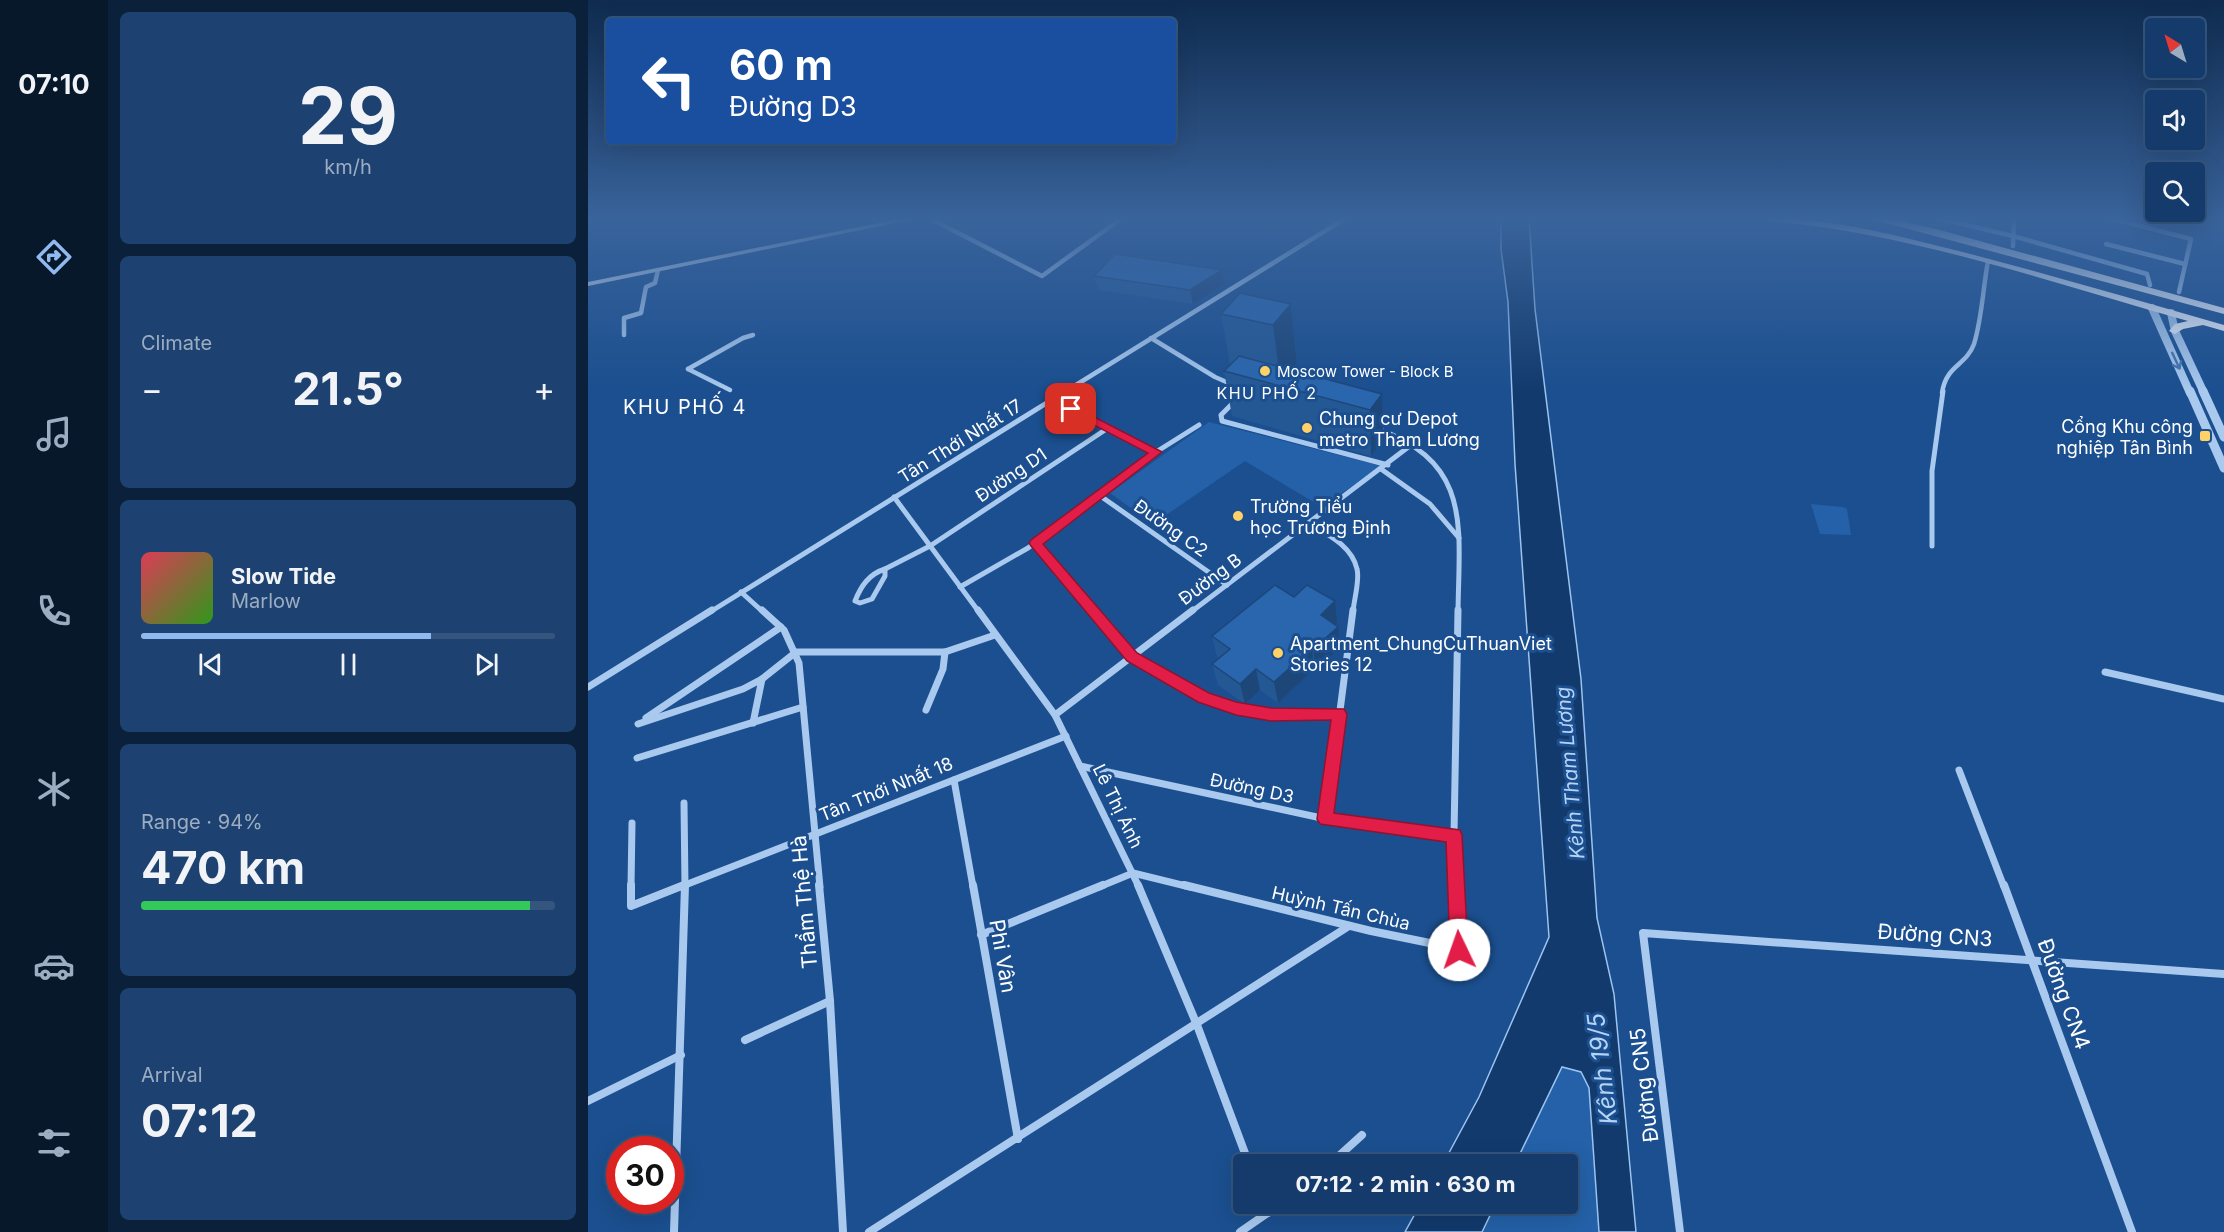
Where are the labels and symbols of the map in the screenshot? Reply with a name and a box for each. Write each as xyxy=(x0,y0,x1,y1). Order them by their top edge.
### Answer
north arrow xyxy=(2145,18,2205,78)
one-way arrow xyxy=(2170,352,2182,370)
place label: Moscow Tower - Block B xyxy=(1277,362,1454,381)
marker: Moscow Tower - Block B xyxy=(1258,364,1272,378)
district label: KHU PHỐ 2 xyxy=(1216,381,1318,403)
pin xyxy=(1045,383,1096,434)
district label: KHU PHỐ 4 xyxy=(623,391,747,419)
street label: Tân Thới Nhất 17 xyxy=(895,395,1025,487)
place label: Chung cư Depot metro Tham Lương xyxy=(1319,408,1480,450)
place label: Cổng Khu công nghiệp Tân Bình xyxy=(2056,416,2193,458)
marker: Chung cư Depot metro Tham Lương xyxy=(1300,421,1314,435)
marker: Cổng Khu công nghiệp Tân Bình xyxy=(2198,429,2212,443)
street label: Đường D1 xyxy=(971,444,1051,506)
street label: Đường C2 xyxy=(1130,495,1212,561)
place label: Trường Tiểu học Trương Định xyxy=(1250,496,1391,538)
marker: Trường Tiểu học Trương Định xyxy=(1231,509,1245,523)
street label: Đường B xyxy=(1175,549,1245,609)
place label: Apartment_ChungCuThuanViet Stories 12 xyxy=(1290,633,1552,675)
marker: Apartment_ChungCuThuanViet Stories 12 xyxy=(1271,646,1285,660)
water label: Kênh Tham Lương xyxy=(1551,686,1589,860)
street label: Tân Thới Nhất 18 xyxy=(816,753,956,825)
street label: Lê Thị Ánh xyxy=(1089,760,1148,852)
street label: Đường D3 xyxy=(1208,769,1296,807)
street label: Thẩm Thệ Hà xyxy=(786,834,822,970)
street label: Huỳnh Tấn Chùa xyxy=(1270,882,1412,934)
street label: Phi Vân xyxy=(984,917,1022,995)
position arrow xyxy=(1427,918,1491,982)
street label: Đường CN3 xyxy=(1877,919,1993,951)
street label: Đường CN4 xyxy=(2032,935,2096,1053)
water label: Kênh 19/5 xyxy=(1581,1011,1623,1126)
street label: Đường CN5 xyxy=(1625,1026,1663,1144)
speed limit sign: 30 xyxy=(606,1136,684,1214)

